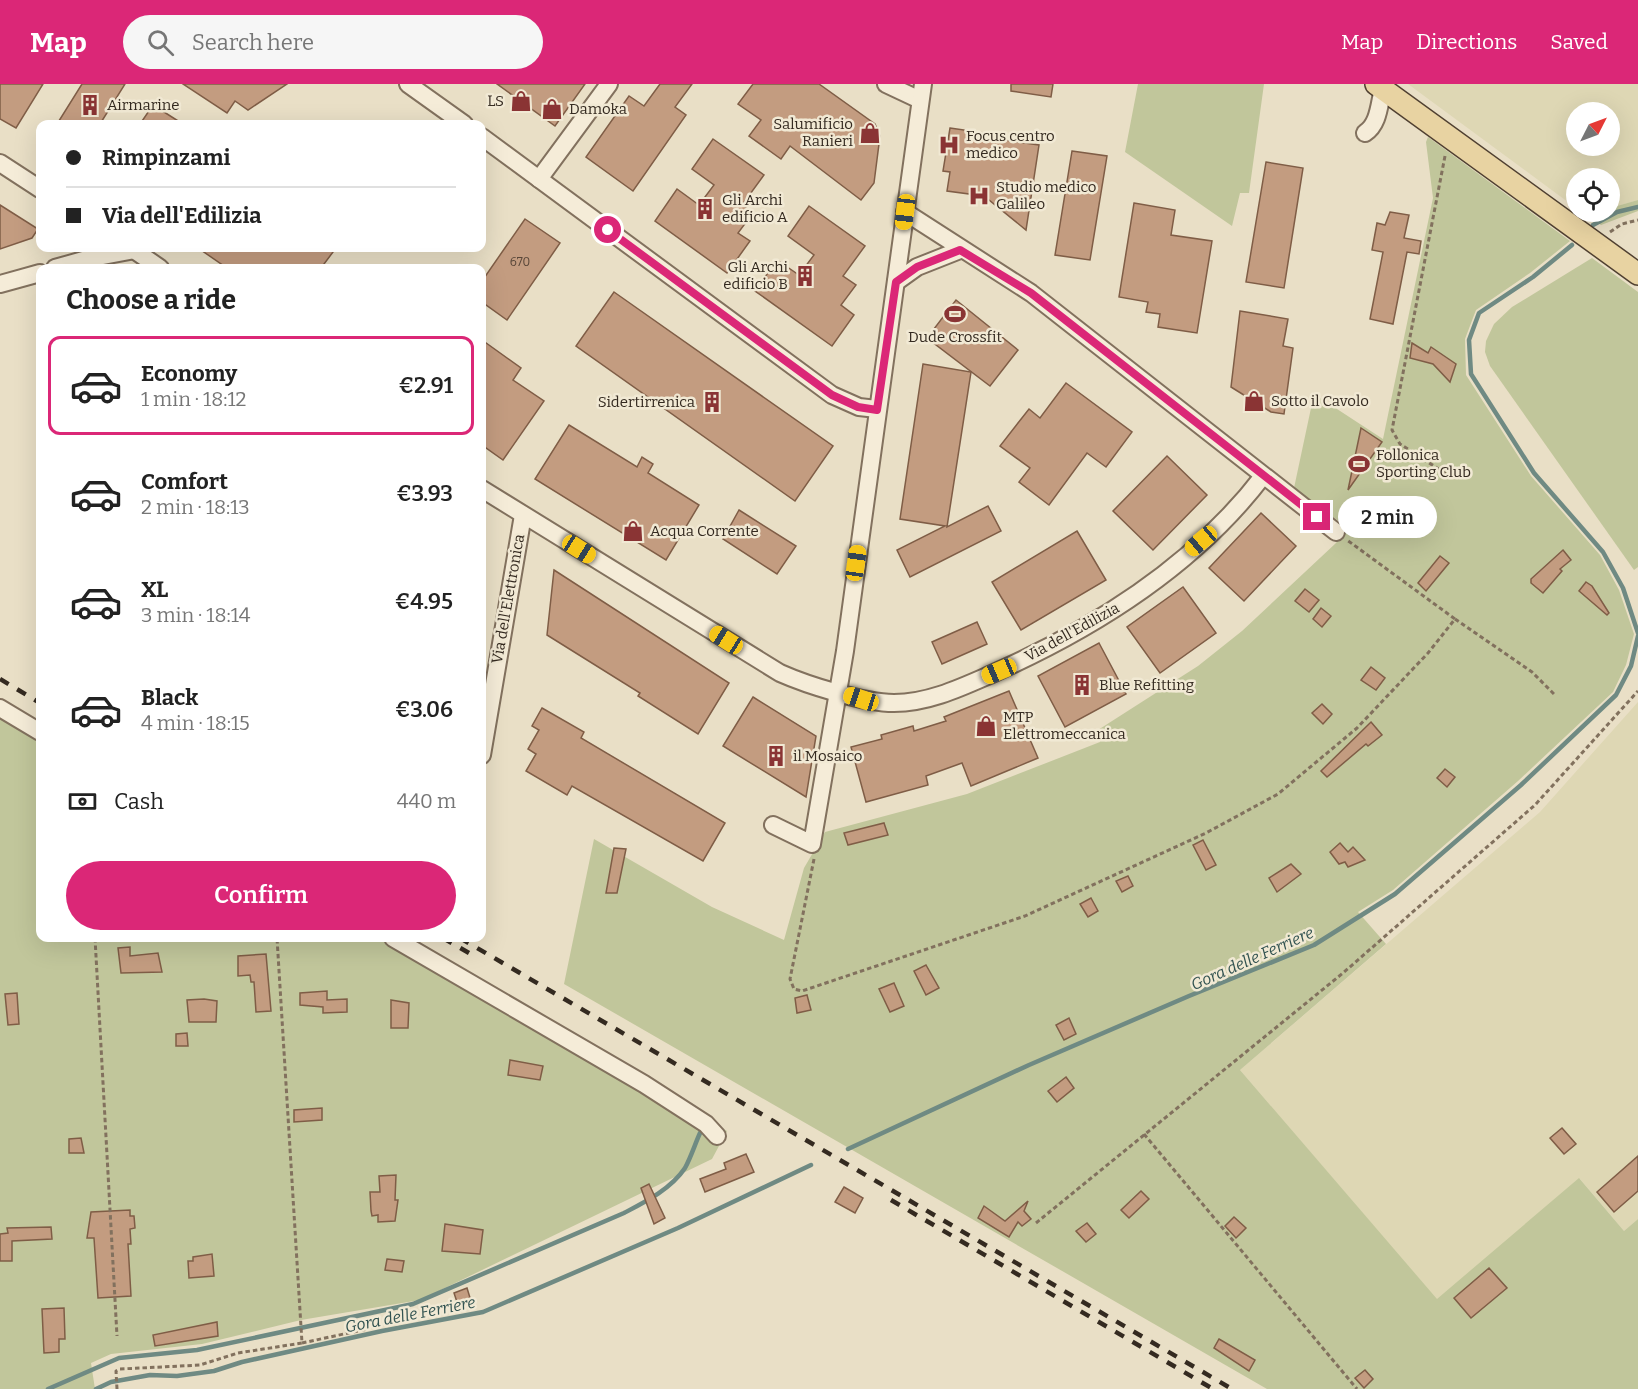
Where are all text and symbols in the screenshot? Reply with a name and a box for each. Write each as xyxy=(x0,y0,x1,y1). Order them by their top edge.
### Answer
search box xyxy=(123,15,543,69)
text: Map xyxy=(30,26,87,59)
icon: search xyxy=(144,26,177,59)
text: Search here xyxy=(192,29,314,56)
text: Map xyxy=(1341,29,1383,55)
text: Directions xyxy=(1416,29,1517,55)
text: Saved xyxy=(1550,29,1608,55)
shop icon: LS xyxy=(509,89,533,113)
place label: LS xyxy=(487,92,504,110)
building icon: Airmarine xyxy=(78,93,102,117)
place label: Airmarine xyxy=(107,96,179,114)
shop icon: Damoka xyxy=(540,97,564,121)
place label: Damoka xyxy=(569,100,627,118)
north arrow xyxy=(1566,102,1620,156)
map controls xyxy=(1566,102,1620,222)
place label: Salumificio Ranieri xyxy=(773,115,854,150)
shop icon: Salumificio Ranieri xyxy=(858,121,882,145)
place label: Focus centro medico xyxy=(966,127,1055,162)
hospital icon: Focus centro medico xyxy=(937,133,961,157)
text: Rimpinzami xyxy=(102,144,230,171)
button: locate xyxy=(1566,168,1620,222)
place label: Studio medico Galileo xyxy=(996,178,1096,213)
hospital icon: Studio medico Galileo xyxy=(967,184,991,208)
place label: Gli Archi edificio A xyxy=(722,191,788,226)
car xyxy=(894,193,916,231)
building icon: Gli Archi edificio A xyxy=(693,197,717,221)
text: Via dell'Edilizia xyxy=(102,202,262,229)
route start xyxy=(594,216,621,243)
house number: 670 xyxy=(510,255,530,269)
place label: Gli Archi edificio B xyxy=(723,258,789,293)
building icon: Gli Archi edificio B xyxy=(793,264,817,288)
text: Choose a ride xyxy=(66,284,236,316)
sports icon: Dude Crossfit xyxy=(943,302,967,326)
place label: Dude Crossfit xyxy=(908,328,1002,346)
icon: car xyxy=(69,359,123,413)
text: Economy xyxy=(141,360,237,387)
text: €2.91 xyxy=(399,372,453,399)
text: 1 min · 18:12 xyxy=(141,387,246,411)
shop icon: Sotto il Cavolo xyxy=(1242,389,1266,413)
building icon: Sidertirrenica xyxy=(700,390,724,414)
place label: Sotto il Cavolo xyxy=(1271,392,1369,410)
place label: Sidertirrenica xyxy=(598,393,695,411)
place label: Follonica Sporting Club xyxy=(1376,446,1471,481)
sports icon: Follonica Sporting Club xyxy=(1347,452,1371,476)
icon: car xyxy=(69,467,123,521)
text: Comfort xyxy=(141,468,228,495)
text: €3.93 xyxy=(396,480,453,507)
text: 2 min · 18:13 xyxy=(141,495,250,519)
callout: 2 min xyxy=(1338,496,1437,538)
route end xyxy=(1303,503,1330,530)
text: 2 min xyxy=(1361,505,1414,529)
shop icon: Acqua Corrente xyxy=(621,519,645,543)
place label: Acqua Corrente xyxy=(650,522,759,540)
car xyxy=(1181,523,1221,559)
car xyxy=(559,532,599,566)
street label: Via dell'Elettronica xyxy=(488,533,528,665)
car xyxy=(845,544,867,582)
icon: car xyxy=(69,575,123,629)
text: XL xyxy=(141,576,168,603)
text: €4.95 xyxy=(395,588,453,615)
street label: Via dell'Edilizia xyxy=(1022,599,1122,665)
text: 3 min · 18:14 xyxy=(141,603,250,627)
car xyxy=(706,623,746,657)
car xyxy=(979,656,1019,686)
building icon: Blue Refitting xyxy=(1070,673,1094,697)
place label: Blue Refitting xyxy=(1099,676,1194,694)
icon: car xyxy=(69,683,123,737)
text: Black xyxy=(141,684,198,711)
car xyxy=(841,685,881,713)
text: €3.06 xyxy=(395,696,453,723)
place label: MTP Elettromeccanica xyxy=(1003,708,1126,743)
text: 4 min · 18:15 xyxy=(141,711,250,735)
shop icon: MTP Elettromeccanica xyxy=(974,714,998,738)
building icon: il Mosaico xyxy=(764,744,788,768)
place label: il Mosaico xyxy=(793,747,862,765)
icon: cash xyxy=(66,785,99,818)
text: Cash xyxy=(114,788,164,815)
text: 440 m xyxy=(397,789,456,813)
button: Confirm xyxy=(66,861,456,930)
water label: Gora delle Ferriere xyxy=(1188,923,1317,994)
water label: Gora delle Ferriere xyxy=(343,1293,477,1336)

